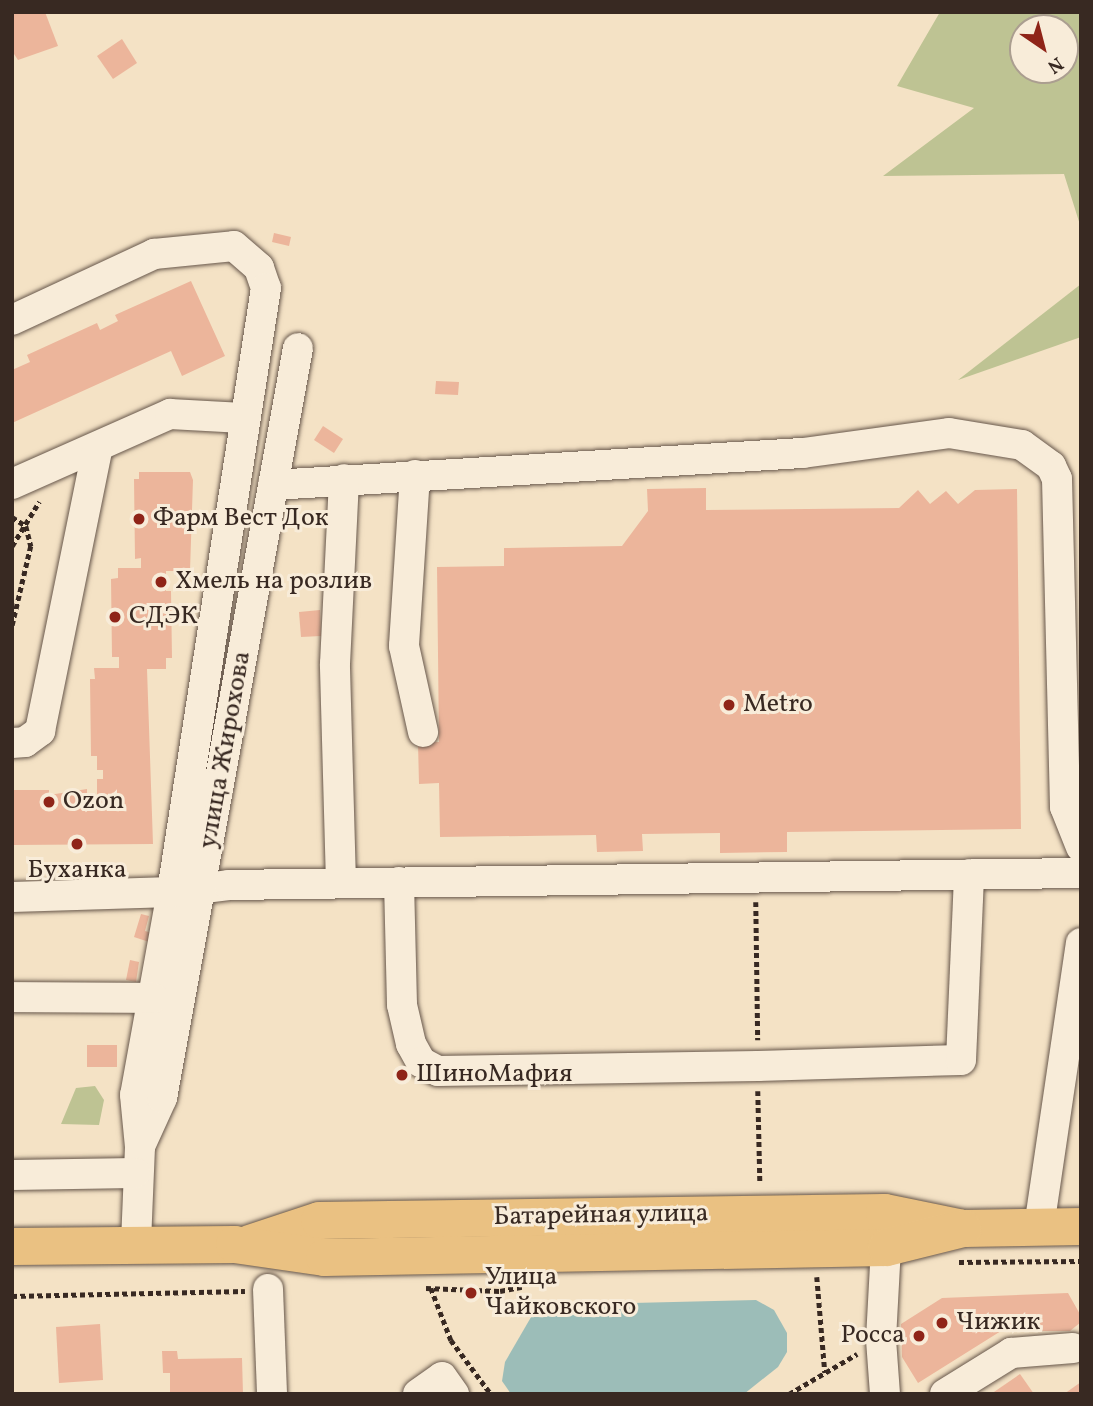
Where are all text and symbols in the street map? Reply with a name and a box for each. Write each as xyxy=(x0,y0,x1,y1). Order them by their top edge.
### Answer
north arrow xyxy=(1009,14,1079,84)
text: N xyxy=(1042,50,1068,79)
place label: Фарм Вест Док xyxy=(153,503,329,535)
marker: Фарм Вест Док xyxy=(131,511,147,527)
place label: Хмель на розлив xyxy=(175,566,372,598)
marker: Хмель на розлив xyxy=(153,574,169,590)
place label: СДЭК xyxy=(129,601,198,633)
marker: СДЭК xyxy=(107,609,123,625)
street label: улица Жирохова xyxy=(193,649,259,851)
place label: Metro xyxy=(743,689,813,721)
marker: Metro xyxy=(721,697,737,713)
place label: Ozon xyxy=(63,786,124,818)
marker: Ozon xyxy=(41,794,57,810)
marker: Буханка xyxy=(69,836,85,852)
place label: Буханка xyxy=(27,855,127,887)
place label: ШиноМафия xyxy=(416,1059,572,1091)
marker: ШиноМафия xyxy=(394,1067,410,1083)
street label: Батарейная улица xyxy=(493,1199,709,1233)
place label: Улица Чайковского xyxy=(485,1262,636,1324)
marker: Улица Чайковского xyxy=(463,1285,479,1301)
place label: Чижик xyxy=(956,1307,1040,1339)
marker: Чижик xyxy=(934,1315,950,1331)
place label: Росса xyxy=(840,1320,905,1352)
marker: Росса xyxy=(911,1328,927,1344)

